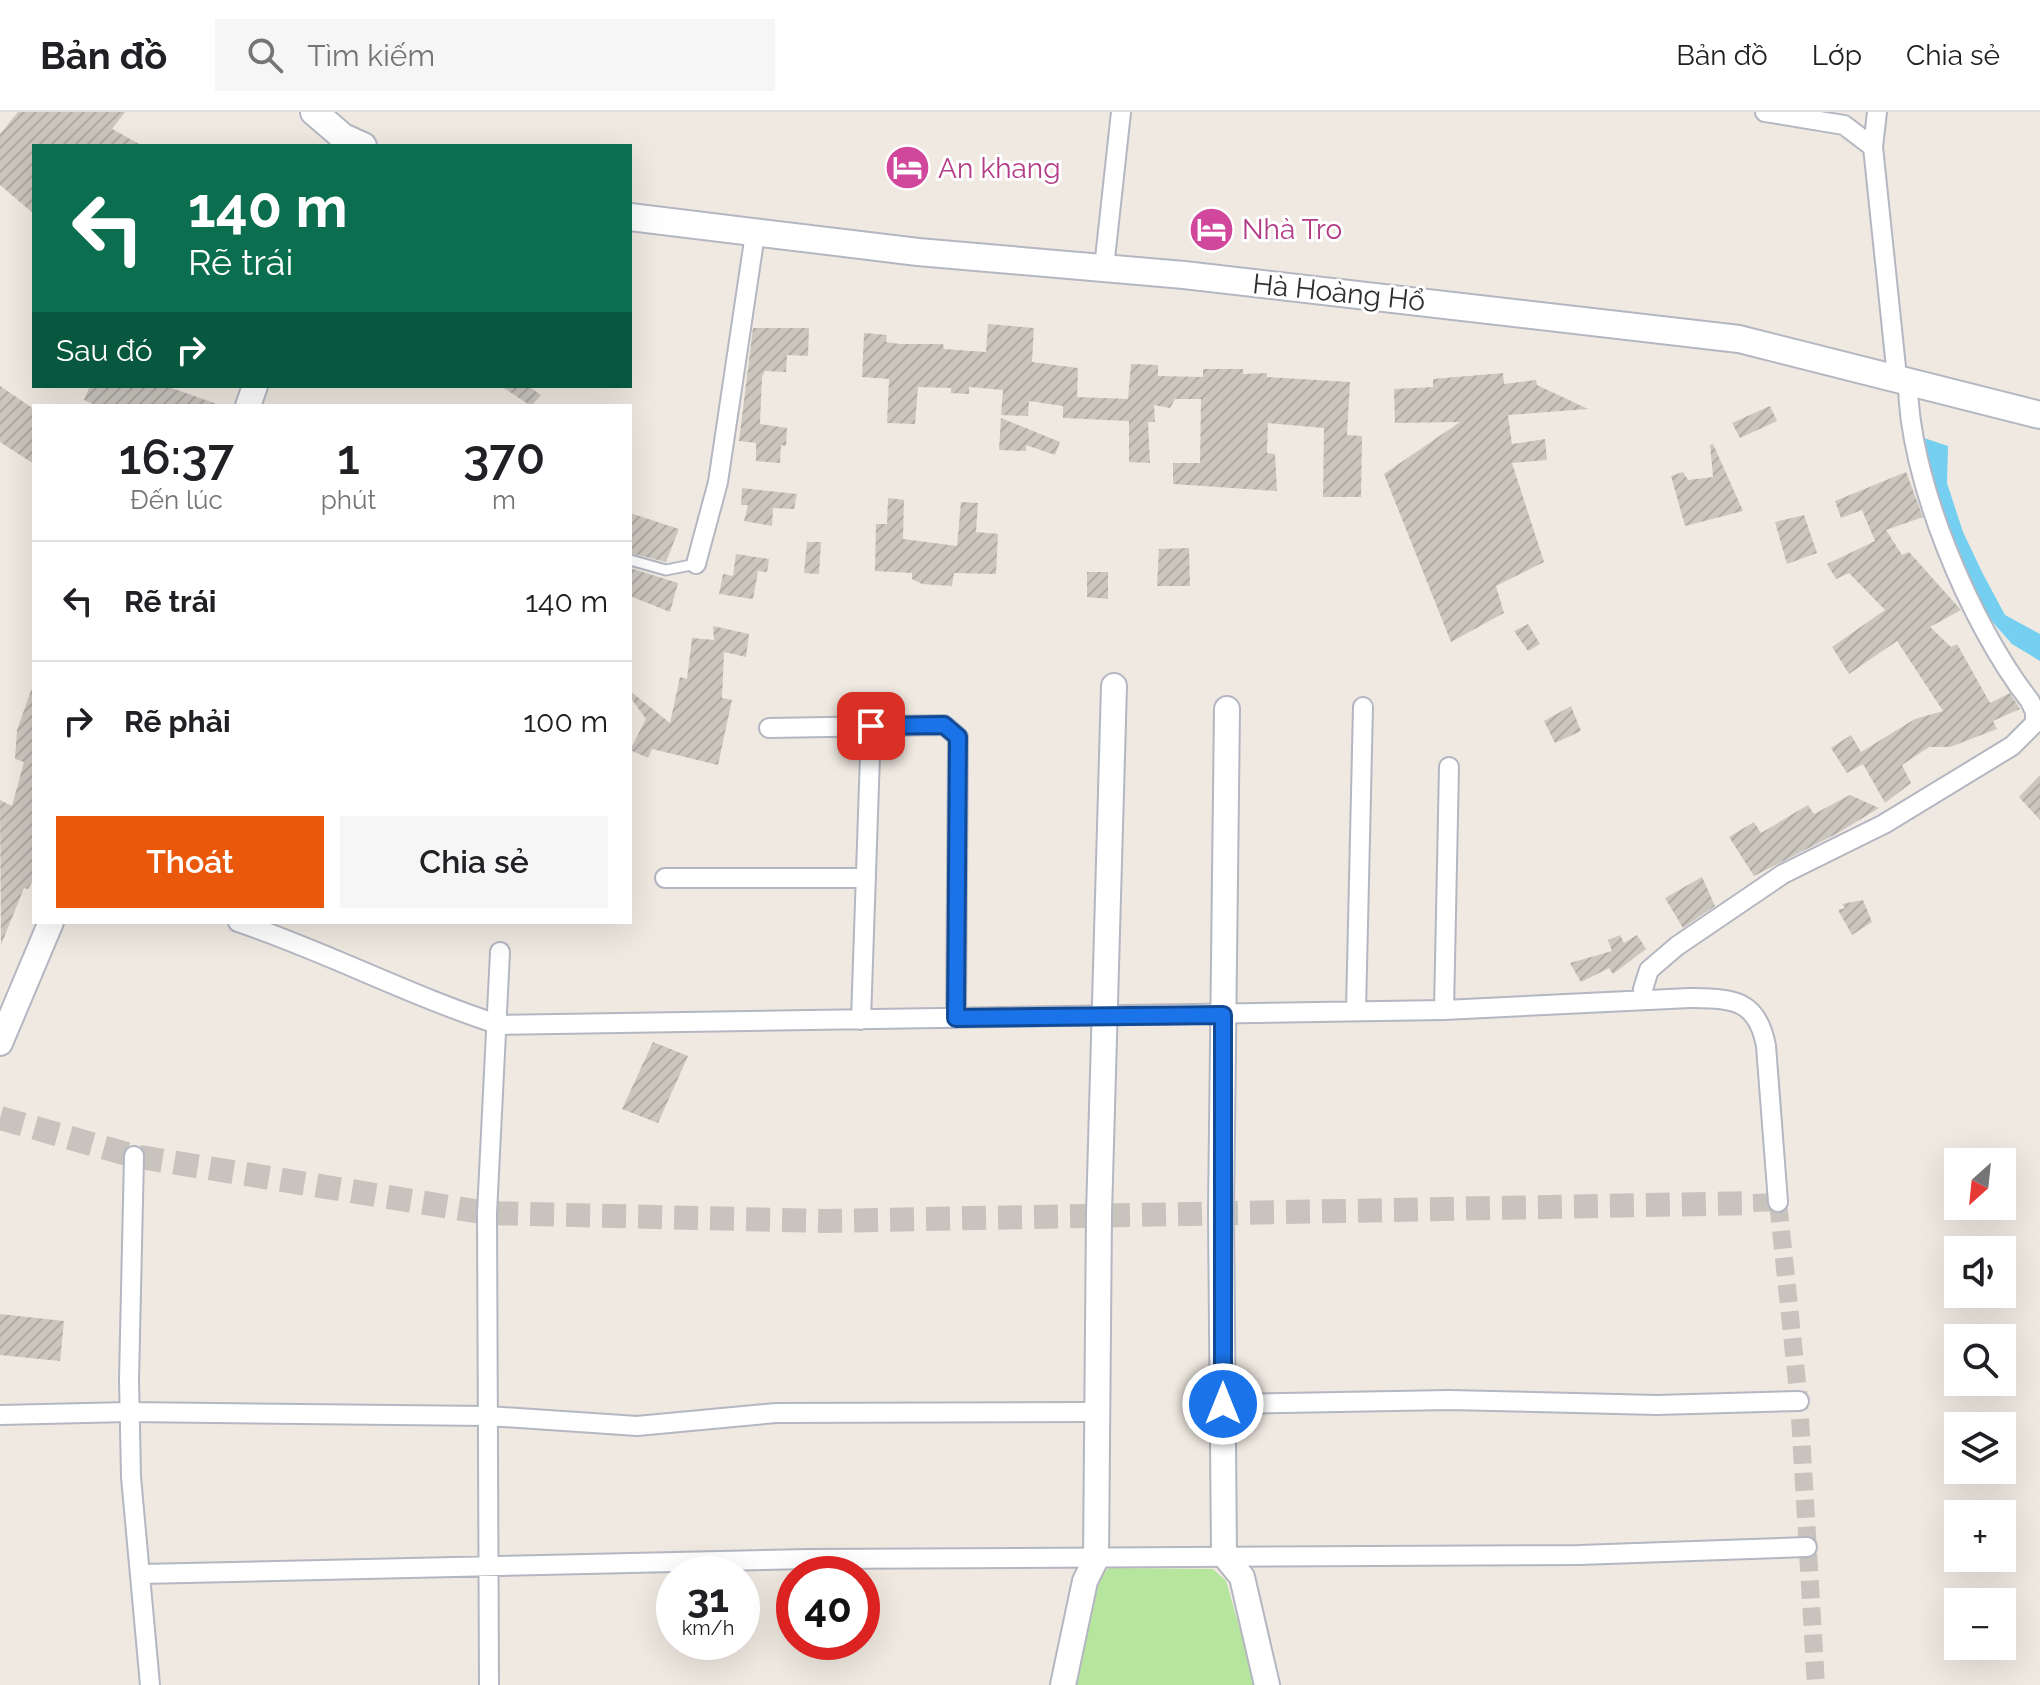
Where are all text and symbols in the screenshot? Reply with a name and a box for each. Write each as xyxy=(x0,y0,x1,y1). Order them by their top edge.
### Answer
search box xyxy=(215,19,775,91)
text: Bản đồ xyxy=(40,33,167,78)
icon: search xyxy=(243,33,287,77)
text: Tìm kiếm xyxy=(307,38,435,73)
text: Bản đồ xyxy=(1676,39,1768,72)
text: Lớp xyxy=(1812,39,1862,72)
text: Chia sẻ xyxy=(1906,39,2000,72)
hotel icon: An khang xyxy=(883,144,931,192)
place label: An khang xyxy=(938,152,1060,185)
text: 140 m xyxy=(188,174,348,240)
icon: left xyxy=(56,176,160,280)
hotel icon: Nhà Tro xyxy=(1187,205,1235,253)
place label: Nhà Tro xyxy=(1242,213,1342,246)
text: Rẽ trái xyxy=(188,241,293,283)
street label: Hà Hoàng Hổ xyxy=(1251,267,1427,318)
icon: right xyxy=(169,328,213,372)
text: Sau đó xyxy=(56,333,153,368)
text: 16:37 xyxy=(119,429,234,485)
text: 1 xyxy=(337,429,360,485)
text: 370 xyxy=(463,429,545,485)
text: Đến lúc xyxy=(130,485,223,515)
text: phút xyxy=(321,485,376,515)
text: m xyxy=(492,485,516,515)
icon: left xyxy=(56,579,100,623)
text: Rẽ trái xyxy=(124,584,217,619)
text: 140 m xyxy=(525,584,608,619)
pin xyxy=(837,692,905,760)
icon: right xyxy=(56,699,100,743)
text: Rẽ phải xyxy=(124,704,231,739)
text: 100 m xyxy=(523,704,608,739)
icon: arrive xyxy=(849,704,893,748)
button: Thoát xyxy=(56,816,324,908)
button: Chia sẻ xyxy=(340,816,608,908)
north arrow xyxy=(1944,1148,2016,1220)
map controls xyxy=(1944,1148,2016,1660)
button: sound xyxy=(1944,1236,2016,1308)
button: search xyxy=(1944,1324,2016,1396)
position arrow xyxy=(1181,1362,1265,1446)
button: layers xyxy=(1944,1412,2016,1484)
button: + xyxy=(1944,1500,2016,1572)
speed limit sign: 40 xyxy=(776,1556,880,1660)
text: 31 xyxy=(687,1574,729,1621)
button: − xyxy=(1944,1588,2016,1660)
text: km/h xyxy=(682,1616,734,1640)

